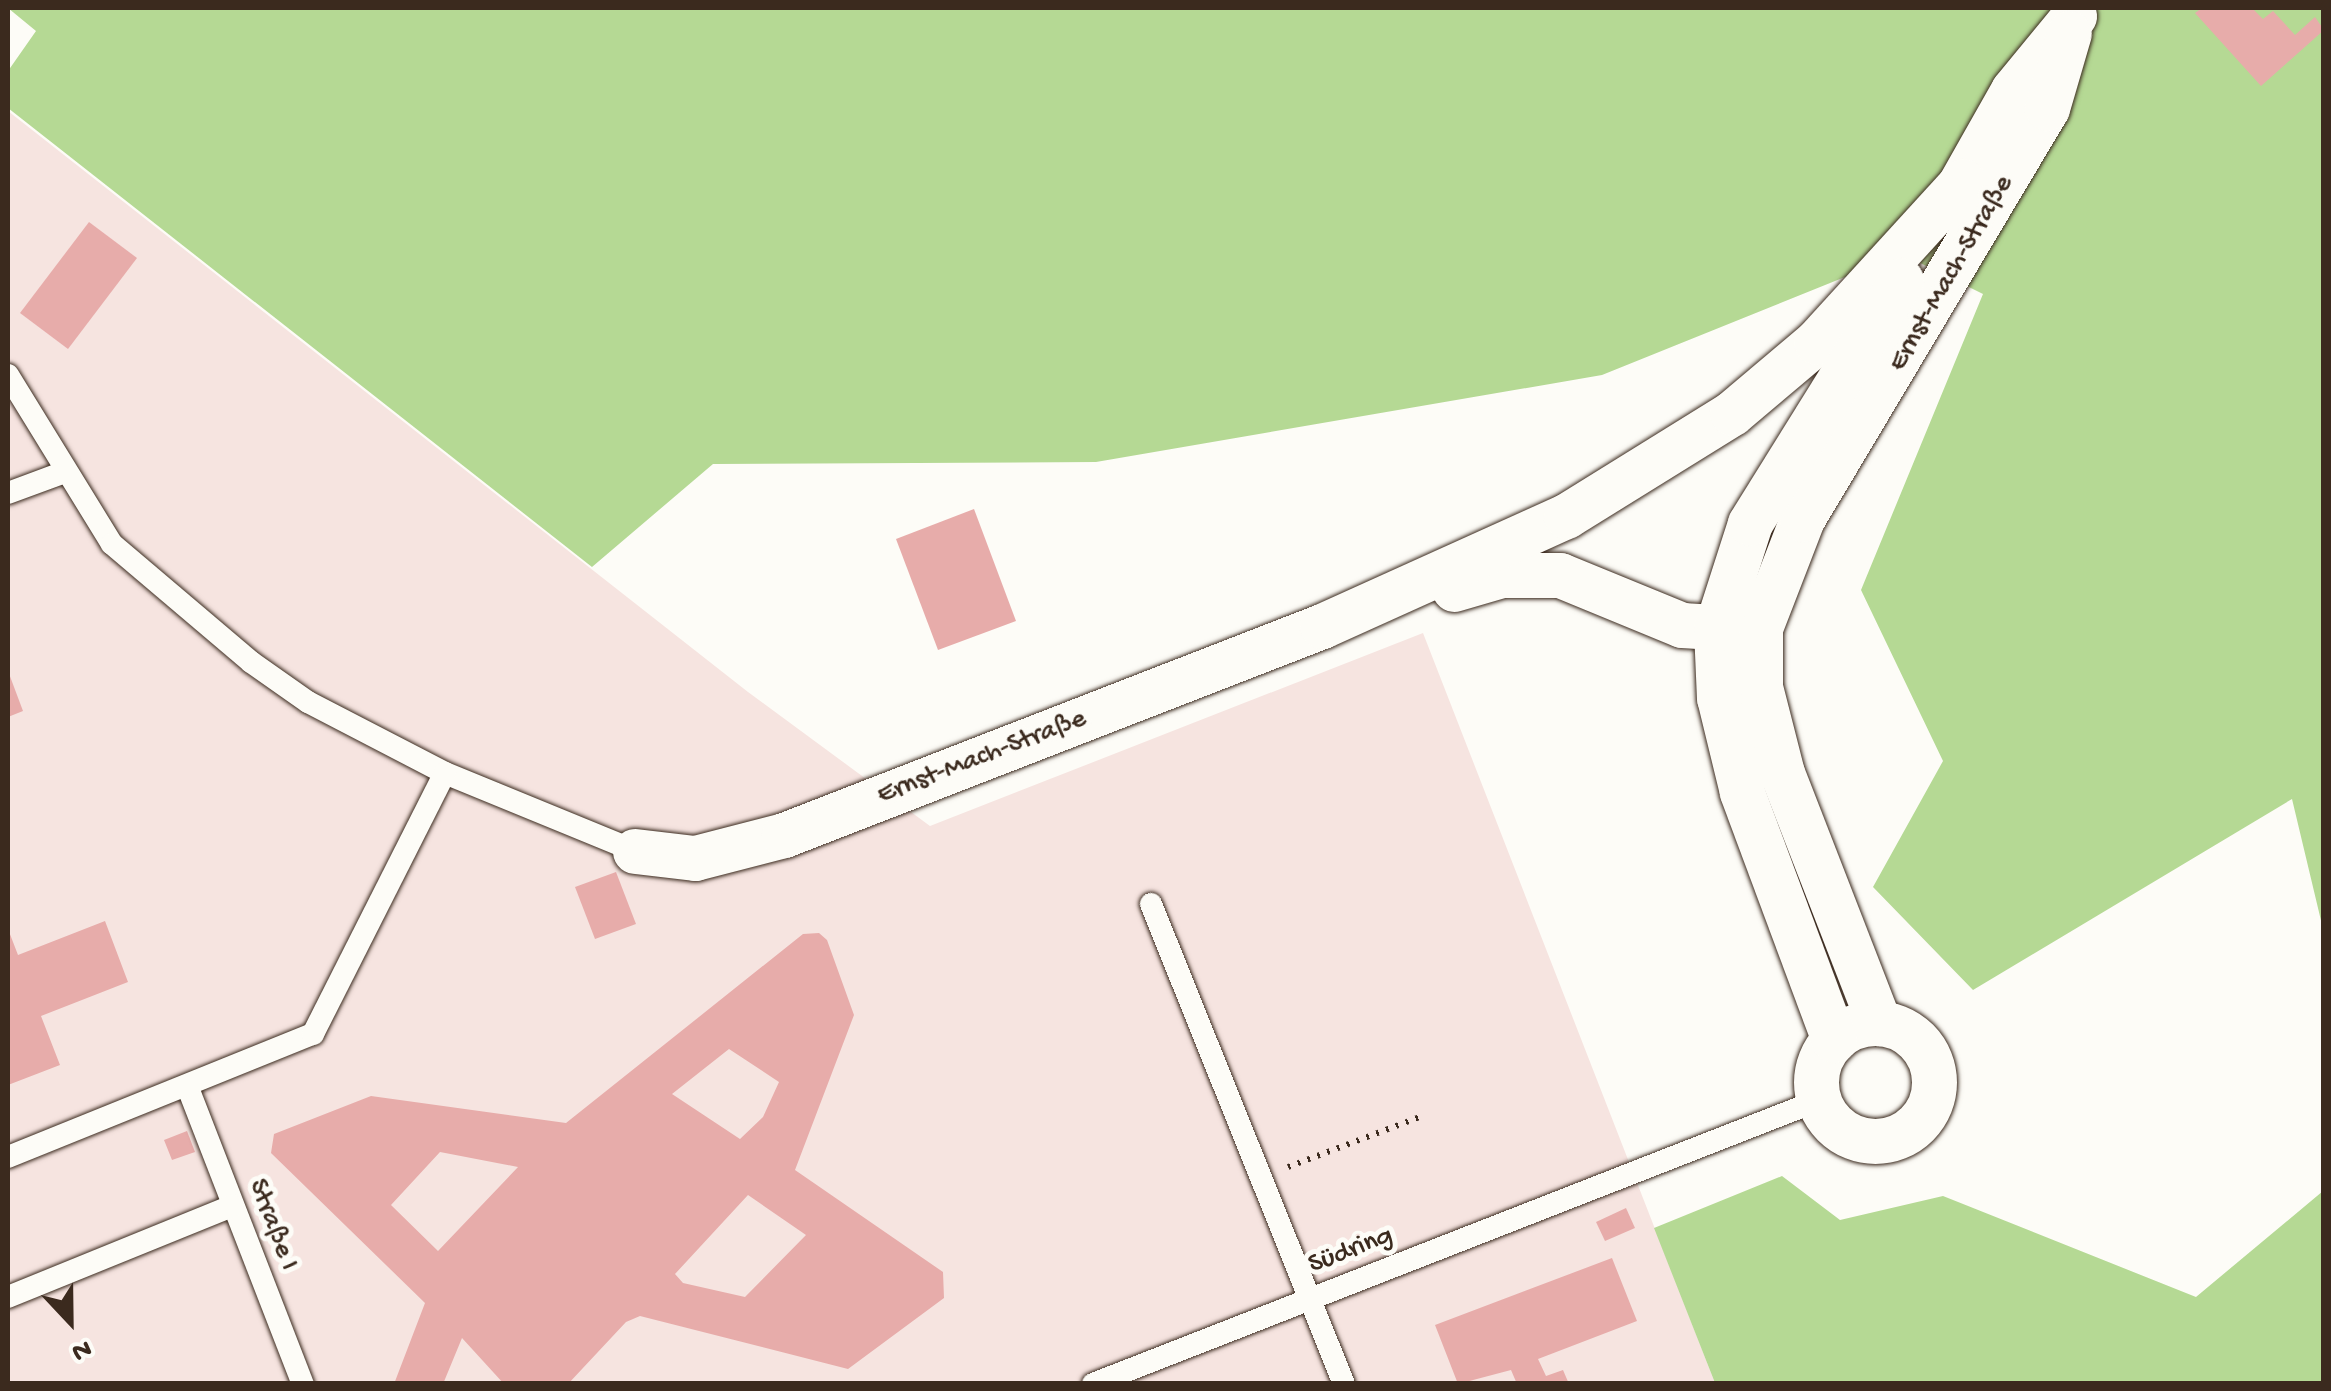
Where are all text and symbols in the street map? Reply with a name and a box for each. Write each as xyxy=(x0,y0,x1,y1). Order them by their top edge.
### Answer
street label: Ernst-Mach-Straße xyxy=(1882,170,2022,378)
street label: Ernst-Mach-Straße xyxy=(873,703,1091,813)
street label: Straße I xyxy=(239,1175,305,1275)
street label: Südring xyxy=(1304,1220,1398,1282)
north arrow xyxy=(20,1271,120,1371)
text: N xyxy=(67,1331,96,1368)

